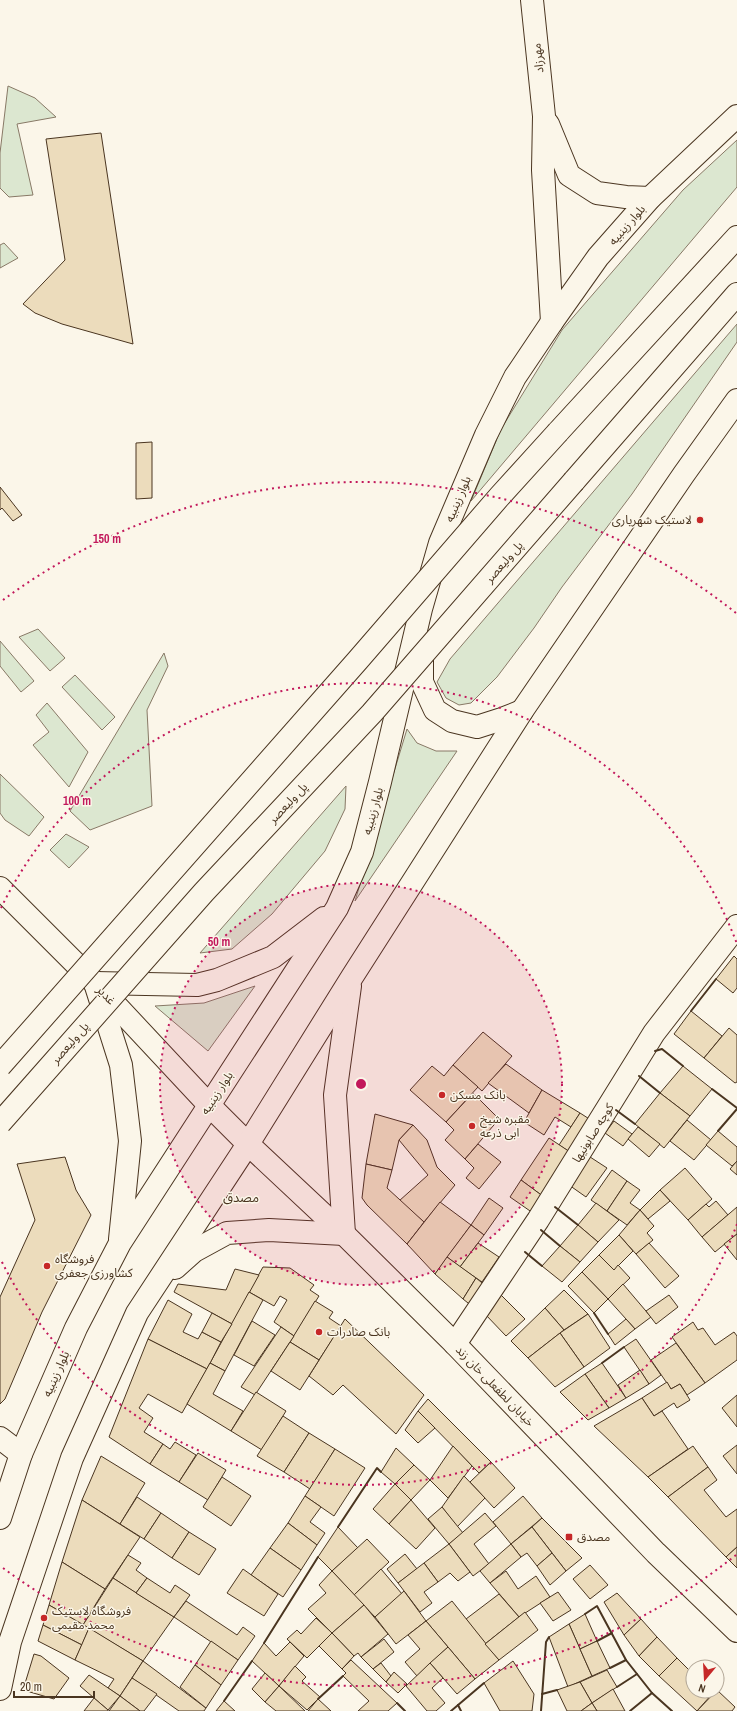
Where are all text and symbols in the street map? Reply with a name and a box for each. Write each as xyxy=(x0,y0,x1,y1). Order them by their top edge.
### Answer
street label: مهرزاد xyxy=(528,42,548,74)
street label: بلوار زینبیه xyxy=(605,201,649,249)
street label: بلوار زینبیه xyxy=(441,473,475,525)
place label: لاستیک شهریاری xyxy=(612,512,692,528)
marker: لاستیک شهریاری xyxy=(695,515,705,525)
text: 150 m xyxy=(93,531,121,547)
street label: پل ولیعصر xyxy=(481,538,527,587)
street label: پل ولیعصر xyxy=(264,779,311,828)
street label: بلوار زینبیه xyxy=(359,785,387,837)
text: 100 m xyxy=(63,793,91,809)
text: 50 m xyxy=(208,934,230,950)
street label: غدیر xyxy=(92,981,119,1008)
street label: پل ولیعصر xyxy=(47,1019,93,1068)
street label: بلوار زینبیه xyxy=(197,1068,237,1118)
centre of rings xyxy=(354,1077,368,1091)
place label: بانک مسکن xyxy=(450,1087,506,1103)
marker: بانک مسکن xyxy=(437,1090,447,1100)
street label: کوچه صابونیها xyxy=(569,1100,618,1166)
place label: مقبره شیخ ابی ذرعه xyxy=(480,1111,530,1141)
marker: مقبره شیخ ابی ذرعه xyxy=(467,1121,477,1131)
district label: مصدق xyxy=(223,1189,259,1206)
place label: فروشگاه کشاورزی جعفری xyxy=(55,1251,134,1281)
marker: فروشگاه کشاورزی جعفری xyxy=(42,1261,52,1271)
place label: بانک صادرات xyxy=(327,1324,390,1340)
marker: بانک صادرات xyxy=(314,1327,324,1337)
street label: خیابان لطفعلی خان زند xyxy=(452,1342,538,1430)
street label: بلوار زینبیه xyxy=(39,1349,73,1399)
place label: مصدق xyxy=(577,1529,610,1545)
marker: مصدق xyxy=(564,1532,574,1542)
place label: فروشگاه لاستیک محمد مقیمی xyxy=(52,1603,131,1633)
marker: فروشگاه لاستیک محمد مقیمی xyxy=(39,1613,49,1623)
north arrow xyxy=(685,1659,725,1699)
scale bar xyxy=(14,1673,94,1699)
text: 20 m xyxy=(20,1679,42,1695)
text: N xyxy=(697,1681,707,1696)

